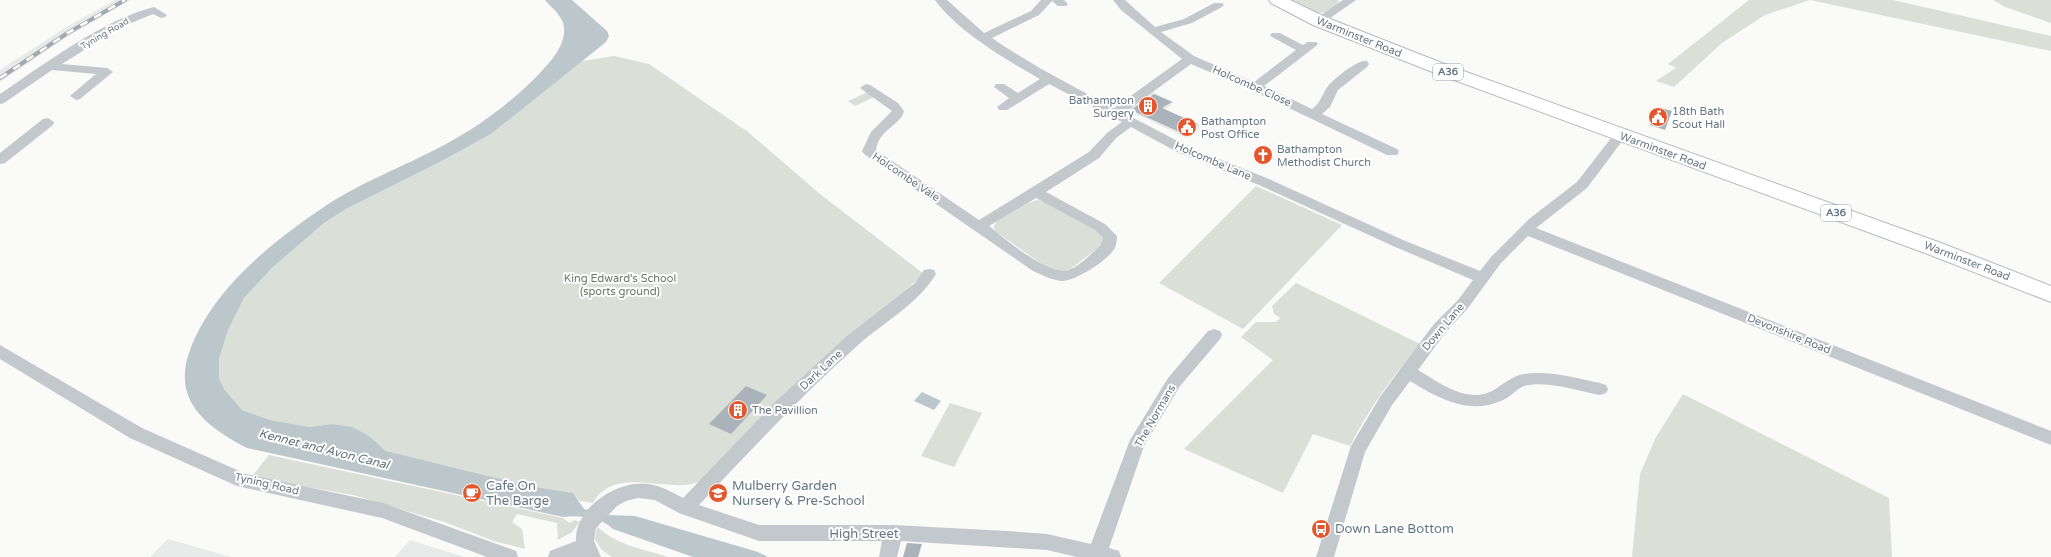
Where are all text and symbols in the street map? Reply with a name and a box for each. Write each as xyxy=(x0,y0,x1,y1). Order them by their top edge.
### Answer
street label: Warminster Road xyxy=(1314,14,1404,60)
street label: Tyning Road xyxy=(79,16,131,52)
street label: Holcombe Close xyxy=(1211,63,1293,109)
road number: A36 xyxy=(1433,64,1463,80)
place label: Bathampton Surgery xyxy=(1069,94,1134,120)
building icon: Bathampton Surgery xyxy=(1137,95,1159,117)
place label: 18th Bath Scout Hall xyxy=(1672,105,1725,131)
public building icon: 18th Bath Scout Hall xyxy=(1647,106,1669,128)
place label: Bathampton Post Office xyxy=(1201,115,1266,141)
public building icon: Bathampton Post Office xyxy=(1176,116,1198,138)
street label: Warminster Road xyxy=(1618,129,1708,173)
street label: Holcombe Lane xyxy=(1173,139,1253,183)
place label: Bathampton Methodist Church xyxy=(1277,143,1371,169)
church icon: Bathampton Methodist Church xyxy=(1252,144,1274,166)
street label: Holcombe Vale xyxy=(870,150,942,204)
road number: A36 xyxy=(1821,205,1851,221)
street label: Warminster Road xyxy=(1922,239,2012,283)
park label: King Edward's School (sports ground) xyxy=(564,272,676,298)
street label: Down Lane xyxy=(1419,300,1467,354)
street label: Devonshire Road xyxy=(1745,311,1833,357)
street label: Dark Lane xyxy=(797,347,845,393)
street label: The Normans xyxy=(1132,382,1178,450)
building icon: The Pavillion xyxy=(727,399,749,421)
place label: The Pavillion xyxy=(752,404,818,417)
water label: Kennet and Avon Canal xyxy=(258,426,392,472)
street label: Tyning Road xyxy=(234,470,300,498)
place label: Cafe On The Barge xyxy=(486,478,549,509)
place label: Mulberry Garden Nursery & Pre-School xyxy=(732,478,865,509)
cafe icon: Cafe On The Barge xyxy=(461,482,483,504)
school or university icon: Mulberry Garden Nursery & Pre-School xyxy=(707,482,729,504)
bus stop icon: Down Lane Bottom xyxy=(1310,518,1332,540)
place label: Down Lane Bottom xyxy=(1335,521,1454,537)
street label: High Street xyxy=(829,526,899,542)

